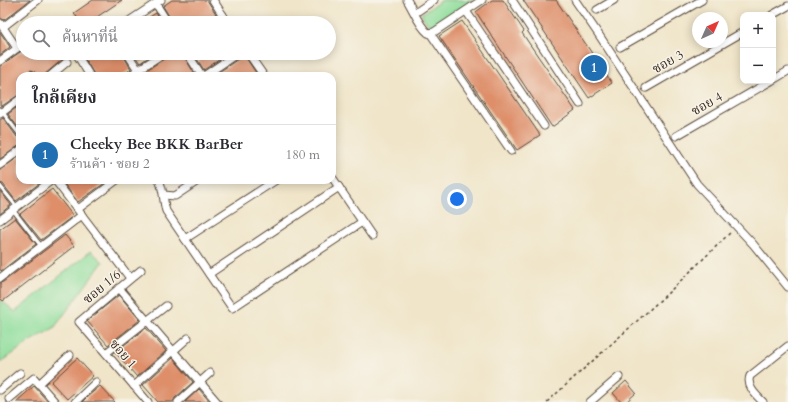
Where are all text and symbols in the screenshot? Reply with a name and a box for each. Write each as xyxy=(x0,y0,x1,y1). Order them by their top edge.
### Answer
north arrow xyxy=(692,12,728,48)
map controls xyxy=(740,12,776,84)
button: + xyxy=(740,12,776,48)
search box xyxy=(16,16,336,60)
icon: search xyxy=(30,27,52,49)
text: ค้นหาที่นี่ xyxy=(62,27,118,47)
street label: ซอย 3 xyxy=(649,46,687,78)
button: − xyxy=(740,48,776,84)
pin: 1 xyxy=(581,53,607,83)
text: ใกล้เคียง xyxy=(32,86,97,109)
street label: ซอย 4 xyxy=(688,88,726,120)
text: Cheeky Bee BKK BarBer xyxy=(70,134,243,154)
text: 1 xyxy=(42,146,48,164)
text: 180 m xyxy=(286,146,320,164)
text: ร้านค้า · ซอย 2 xyxy=(70,155,150,173)
your location xyxy=(447,189,467,209)
street label: ซอย 1/6 xyxy=(79,266,125,308)
street label: ซอย 1 xyxy=(105,336,141,372)

